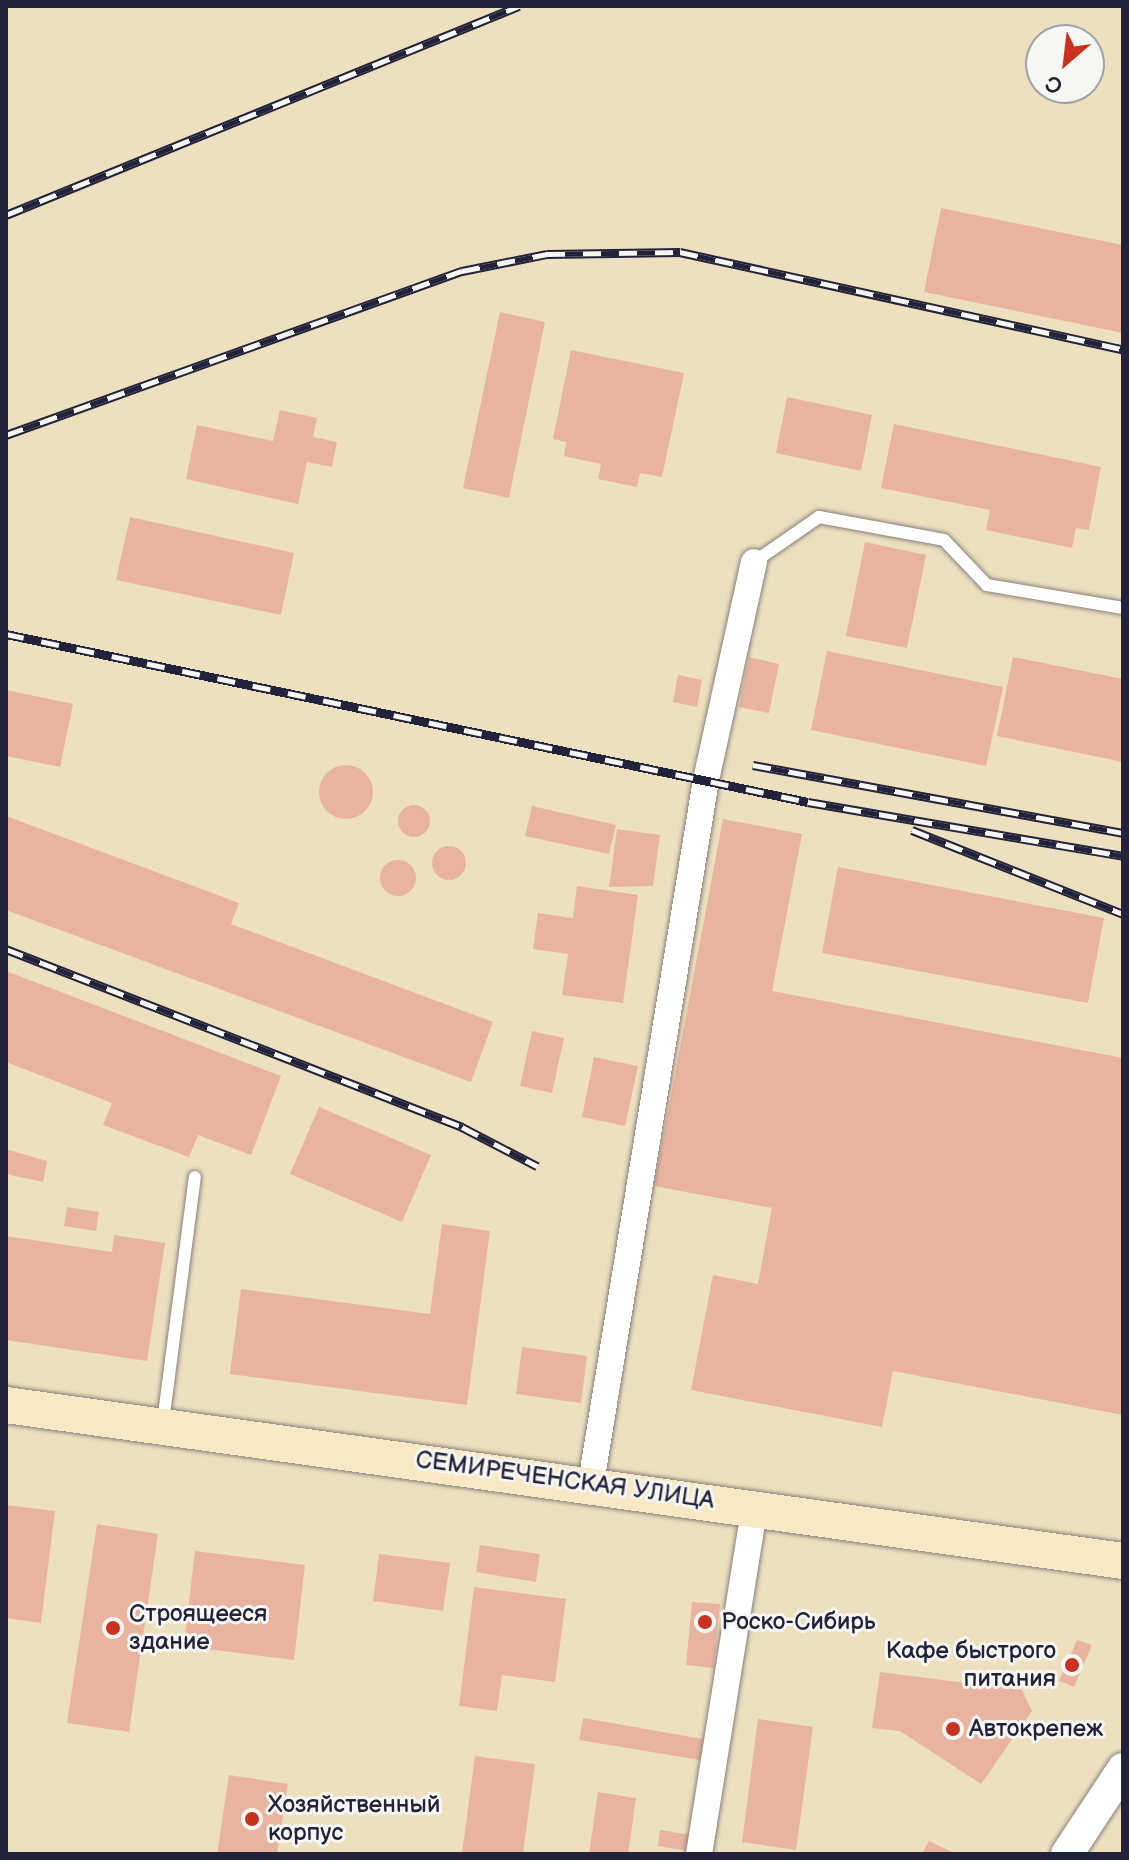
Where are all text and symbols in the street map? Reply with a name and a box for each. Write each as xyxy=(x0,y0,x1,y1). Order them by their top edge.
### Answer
north arrow xyxy=(1025,24,1105,104)
text: С xyxy=(1041,68,1068,99)
street label: СЕМИРЕЧЕНСКАЯ УЛИЦА xyxy=(414,1445,716,1515)
place label: Строящееся здание xyxy=(129,1600,267,1656)
place label: Роско-Сибирь xyxy=(721,1608,876,1636)
marker: Роско-Сибирь xyxy=(696,1613,714,1631)
marker: Строящееся здание xyxy=(104,1619,122,1637)
place label: Кафе быстрого питания xyxy=(886,1637,1056,1693)
marker: Кафе быстрого питания xyxy=(1063,1656,1081,1674)
place label: Автокрепеж xyxy=(969,1715,1103,1743)
marker: Автокрепеж xyxy=(944,1720,962,1738)
place label: Хозяйственный корпус xyxy=(268,1791,440,1847)
marker: Хозяйственный корпус xyxy=(243,1810,261,1828)

